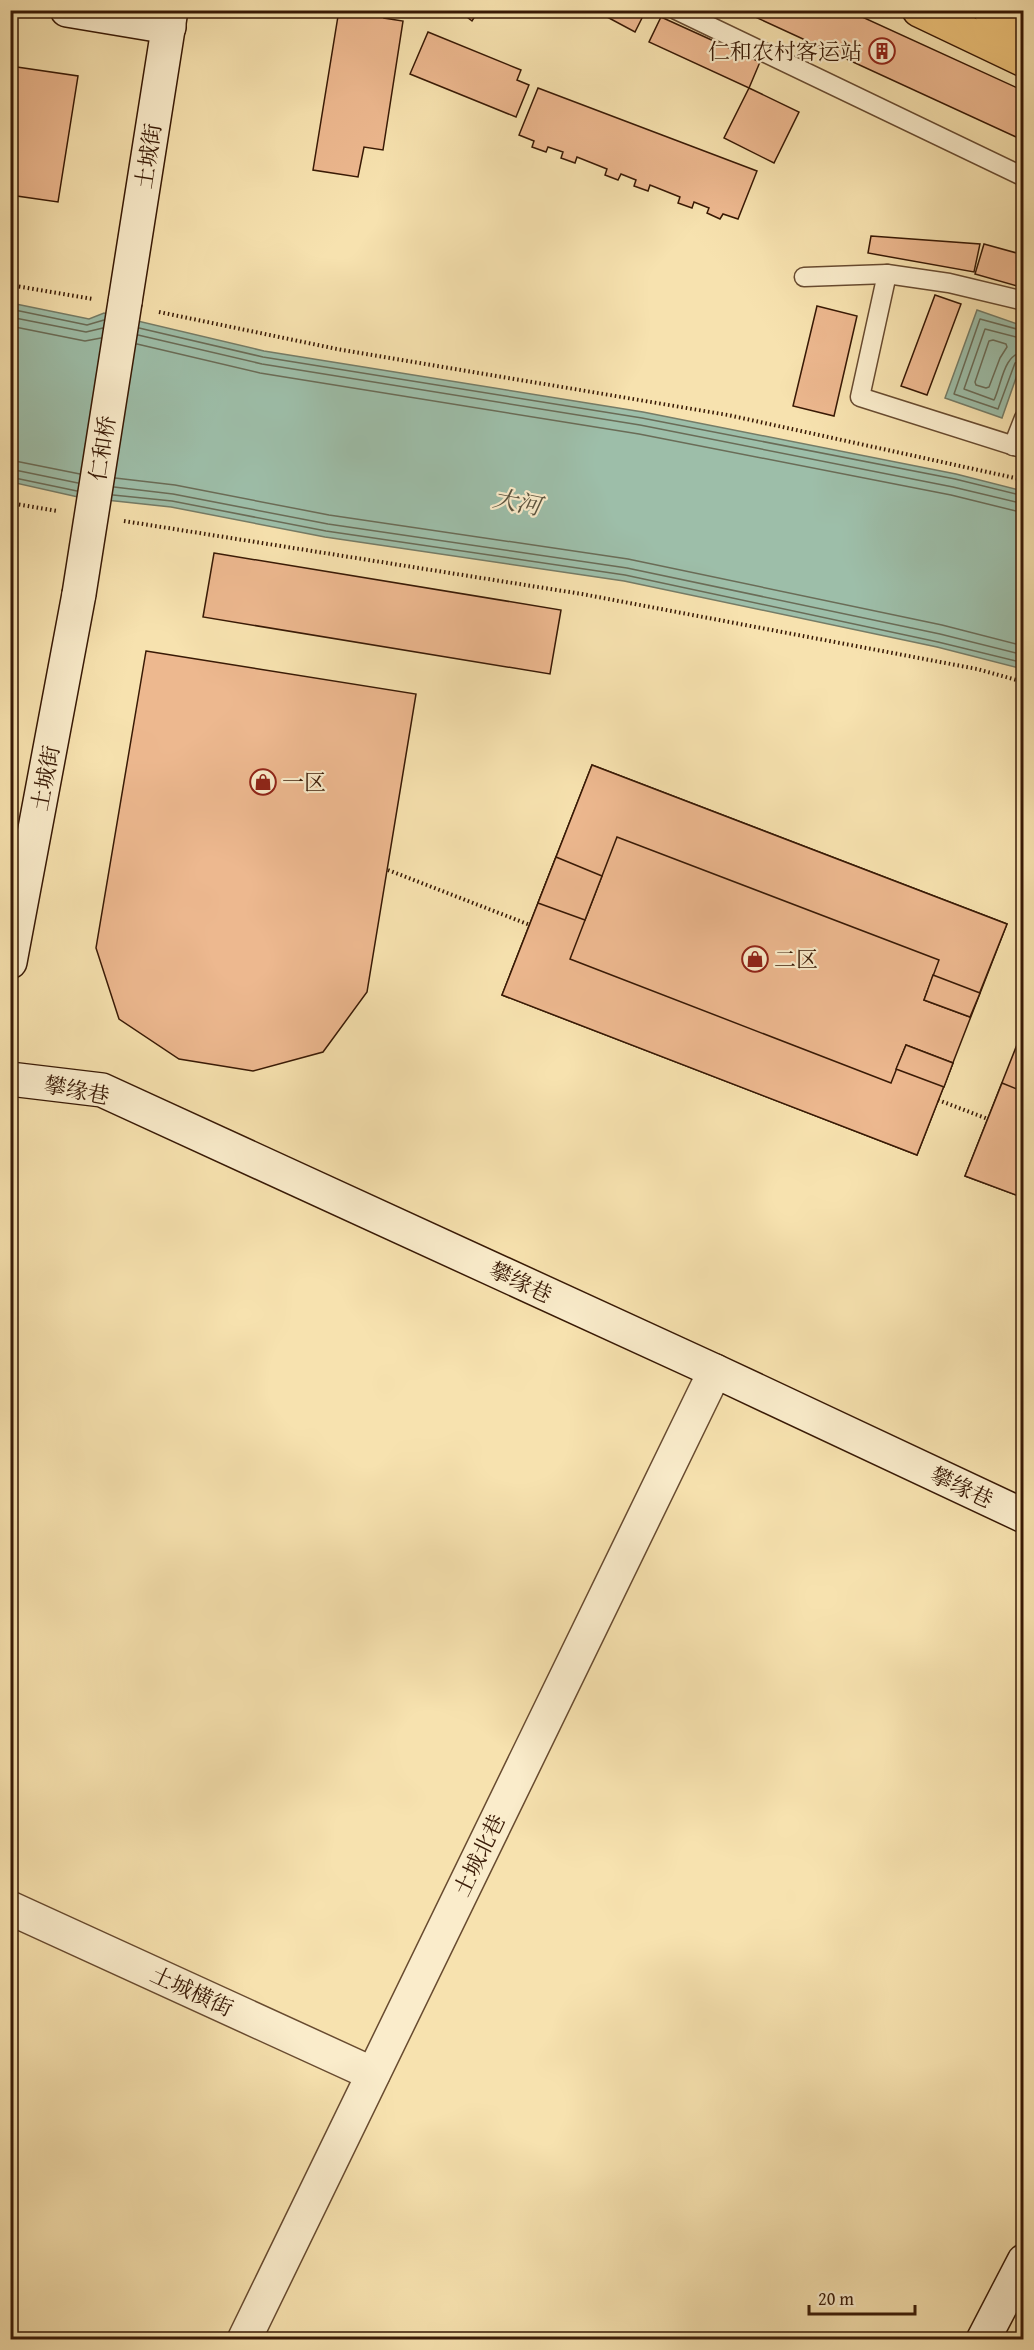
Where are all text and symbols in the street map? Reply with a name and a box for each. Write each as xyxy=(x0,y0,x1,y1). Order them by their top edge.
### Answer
place label: 仁和农村客运站 xyxy=(708,35,862,67)
building icon: 仁和农村客运站 xyxy=(867,36,897,66)
street label: 土城街 xyxy=(127,121,169,191)
street label: 仁和桥 xyxy=(81,413,123,483)
water label: 大河 xyxy=(490,480,548,525)
street label: 土城街 xyxy=(23,743,67,813)
place label: 一区 xyxy=(282,766,326,798)
shop icon: 一区 xyxy=(248,767,278,797)
place label: 二区 xyxy=(774,943,818,975)
shop icon: 二区 xyxy=(740,944,770,974)
street label: 攀缘巷 xyxy=(42,1068,112,1112)
street label: 攀缘巷 xyxy=(484,1254,558,1310)
street label: 攀缘巷 xyxy=(925,1459,999,1515)
street label: 土城北巷 xyxy=(445,1808,513,1902)
street label: 土城横街 xyxy=(145,1958,239,2024)
scale bar xyxy=(809,2278,916,2316)
text: 20 m xyxy=(818,2285,854,2312)

